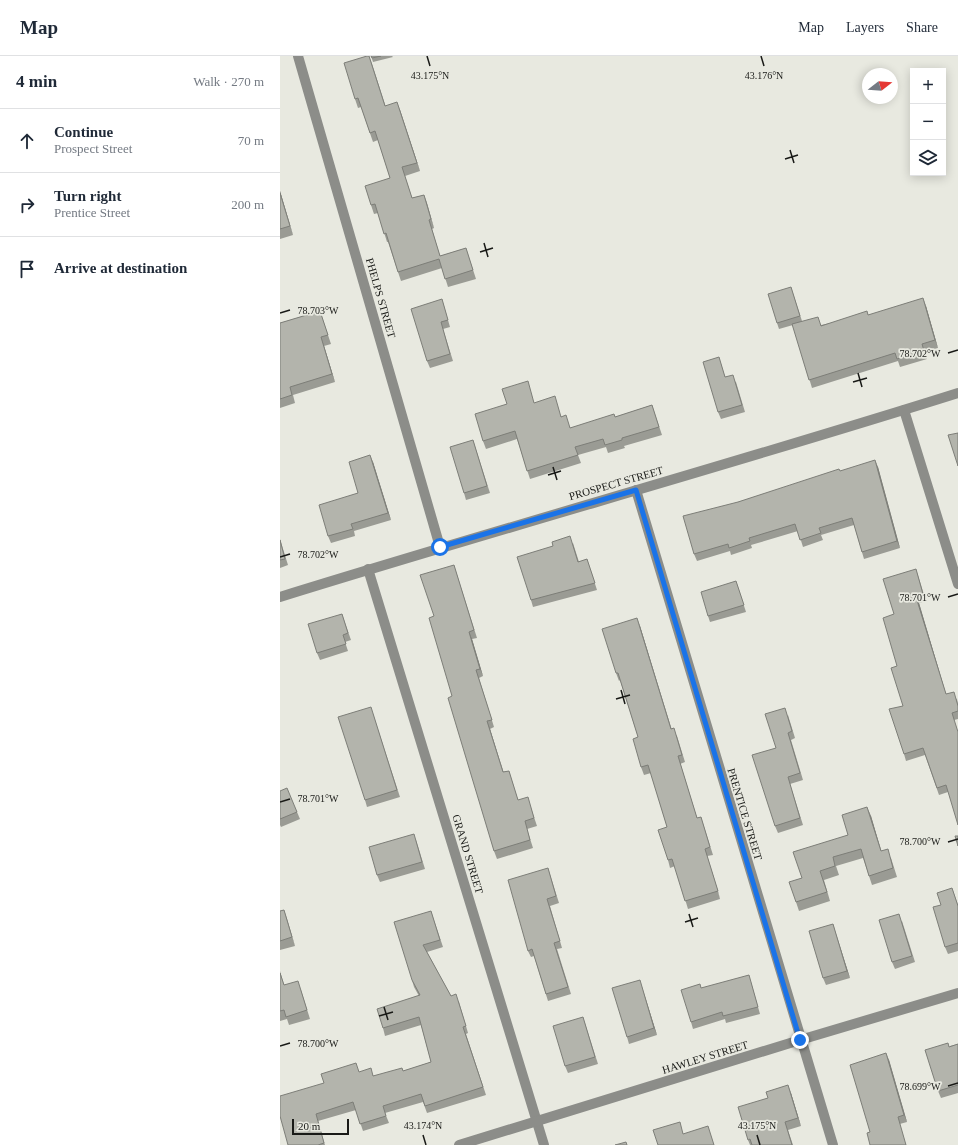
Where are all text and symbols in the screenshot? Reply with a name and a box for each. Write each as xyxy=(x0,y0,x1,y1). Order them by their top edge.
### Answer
text: Map xyxy=(20,17,58,38)
text: Map xyxy=(798,20,824,35)
text: Layers xyxy=(846,20,884,35)
text: Share xyxy=(906,20,938,35)
north arrow xyxy=(862,68,898,104)
map controls xyxy=(910,68,946,176)
button: + xyxy=(910,68,946,104)
text: 43.175°N xyxy=(411,70,449,81)
text: 43.176°N xyxy=(745,70,783,81)
text: 4 min xyxy=(16,72,57,91)
text: Walk · 270 m xyxy=(193,74,264,89)
button: − xyxy=(910,104,946,140)
text: Continue xyxy=(54,124,113,140)
icon: ahead xyxy=(16,130,38,152)
text: 70 m xyxy=(238,133,264,148)
button: layers xyxy=(910,140,946,176)
text: Prospect Street xyxy=(54,141,132,156)
text: Turn right xyxy=(54,188,121,204)
icon: right xyxy=(16,194,38,216)
text: 200 m xyxy=(231,197,264,212)
text: Prentice Street xyxy=(54,205,130,220)
street label: PHELPS STREET xyxy=(364,257,398,340)
icon: arrive xyxy=(16,258,38,280)
text: Arrive at destination xyxy=(54,260,187,276)
text: 78.703°W xyxy=(298,305,339,316)
text: 78.702°W xyxy=(900,348,941,359)
street label: PROSPECT STREET xyxy=(568,464,665,502)
route start xyxy=(431,538,449,556)
text: 78.702°W xyxy=(298,549,339,560)
text: 78.701°W xyxy=(900,592,941,603)
street label: PRENTICE STREET xyxy=(725,767,765,862)
text: 78.701°W xyxy=(298,793,339,804)
street label: GRAND STREET xyxy=(450,813,486,895)
text: 78.700°W xyxy=(900,836,941,847)
route end xyxy=(791,1031,809,1049)
text: 78.700°W xyxy=(298,1038,339,1049)
street label: HAWLEY STREET xyxy=(660,1038,750,1076)
text: 78.699°W xyxy=(900,1081,941,1092)
scale bar xyxy=(292,1117,349,1136)
text: 20 m xyxy=(298,1120,320,1132)
text: 43.174°N xyxy=(404,1120,442,1131)
text: 43.175°N xyxy=(738,1120,776,1131)

